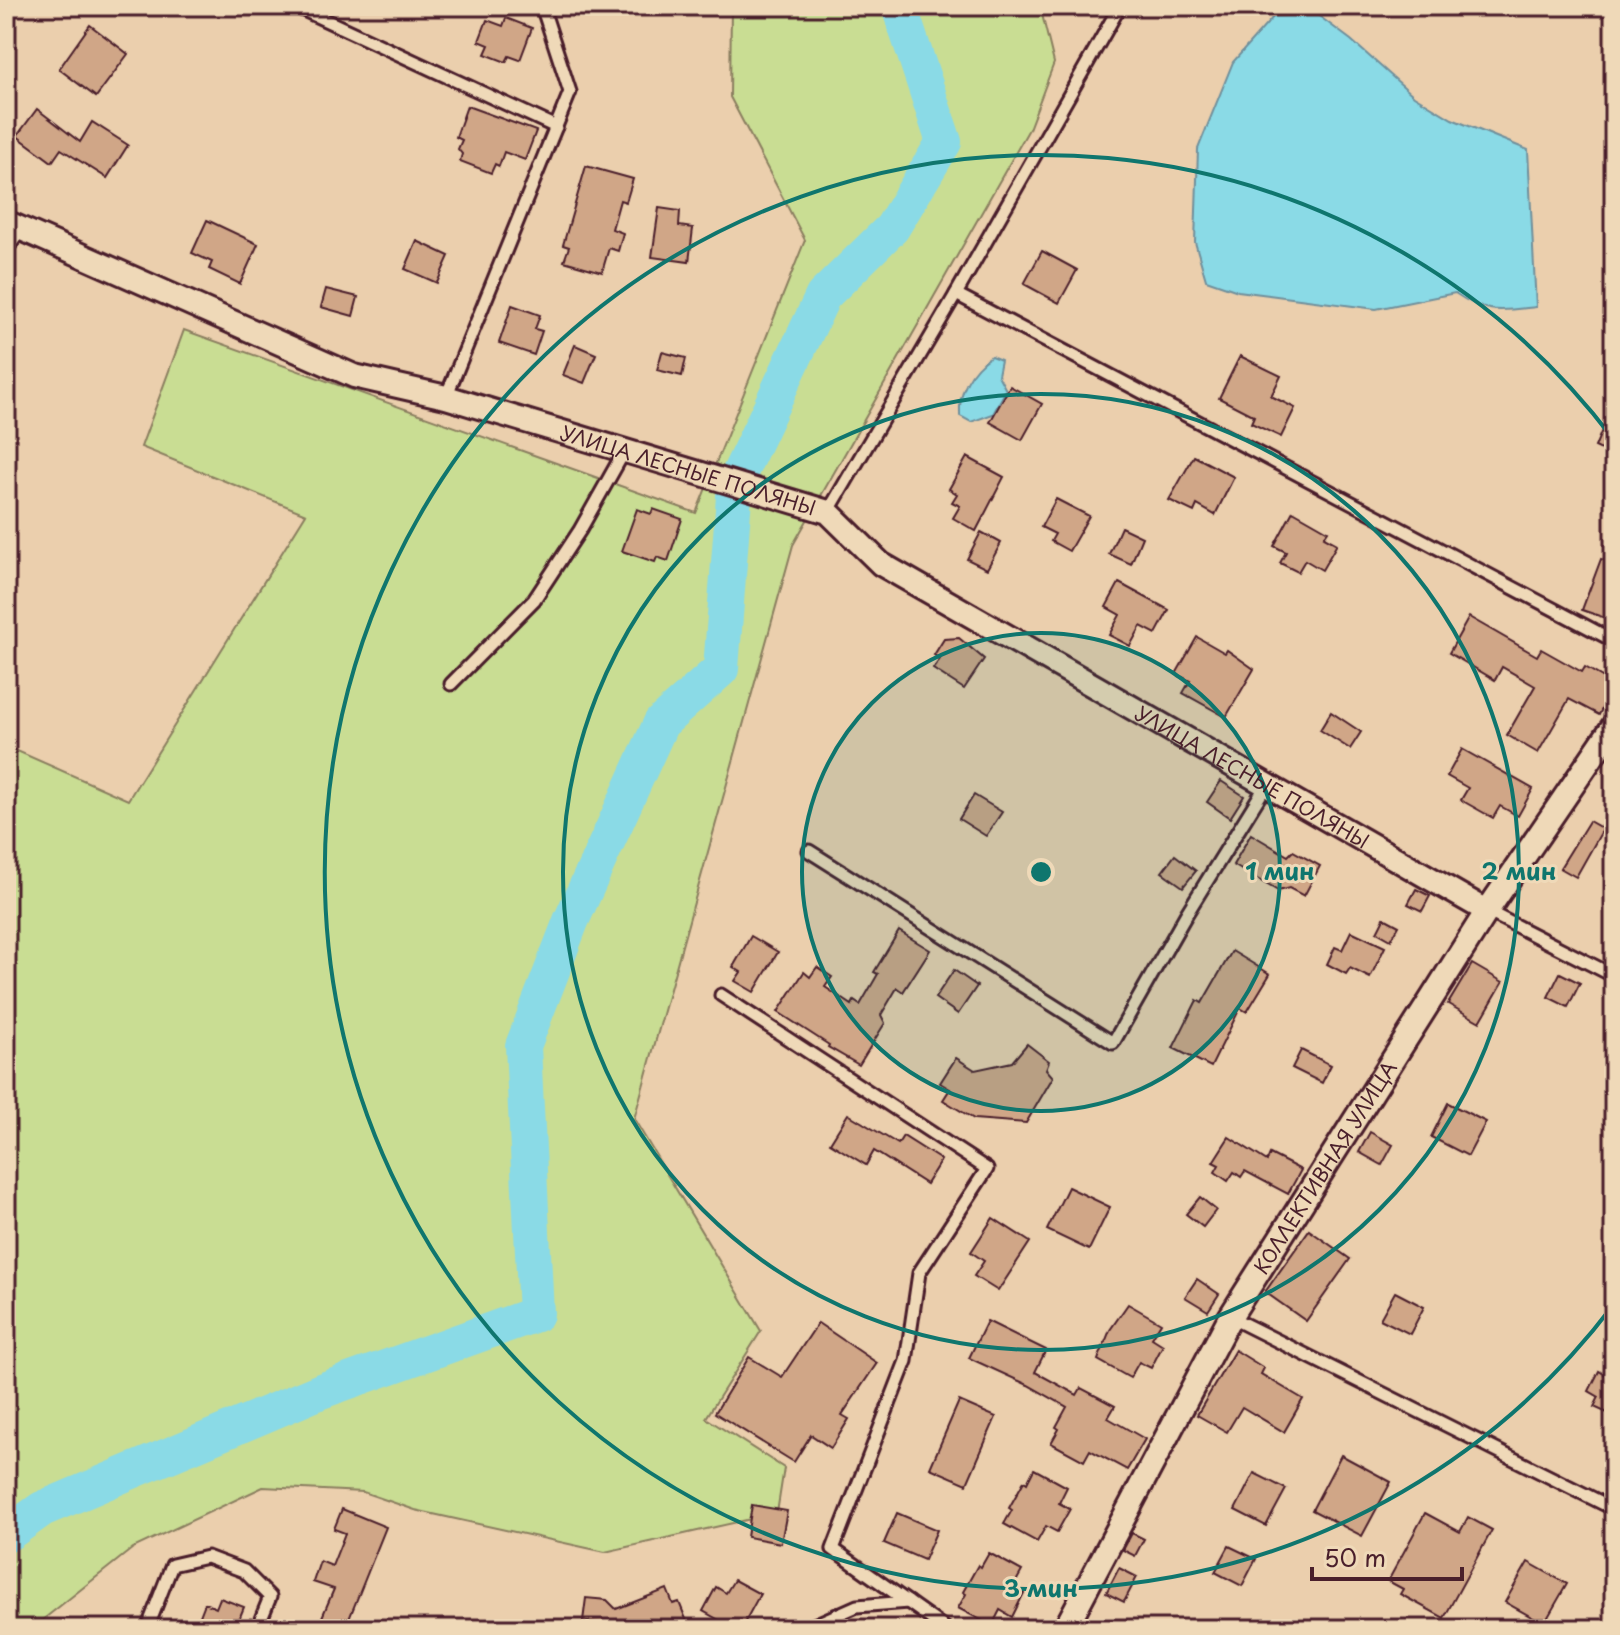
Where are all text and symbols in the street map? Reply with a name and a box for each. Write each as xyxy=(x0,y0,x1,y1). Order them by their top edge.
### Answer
street label: УЛИЦА ЛЕСНЫЕ ПОЛЯНЫ xyxy=(557,417,820,523)
street label: УЛИЦА ЛЕСНЫЕ ПОЛЯНЫ xyxy=(1130,698,1375,856)
text: 1 мин xyxy=(1245,852,1315,888)
text: 2 мин xyxy=(1482,852,1556,888)
centre of rings xyxy=(1027,858,1055,886)
street label: КОЛЛЕКТИВНАЯ УЛИЦА xyxy=(1246,1055,1404,1280)
scale bar xyxy=(1312,1531,1462,1581)
text: 50 m xyxy=(1324,1539,1386,1575)
text: 3 мин xyxy=(1004,1569,1078,1605)

